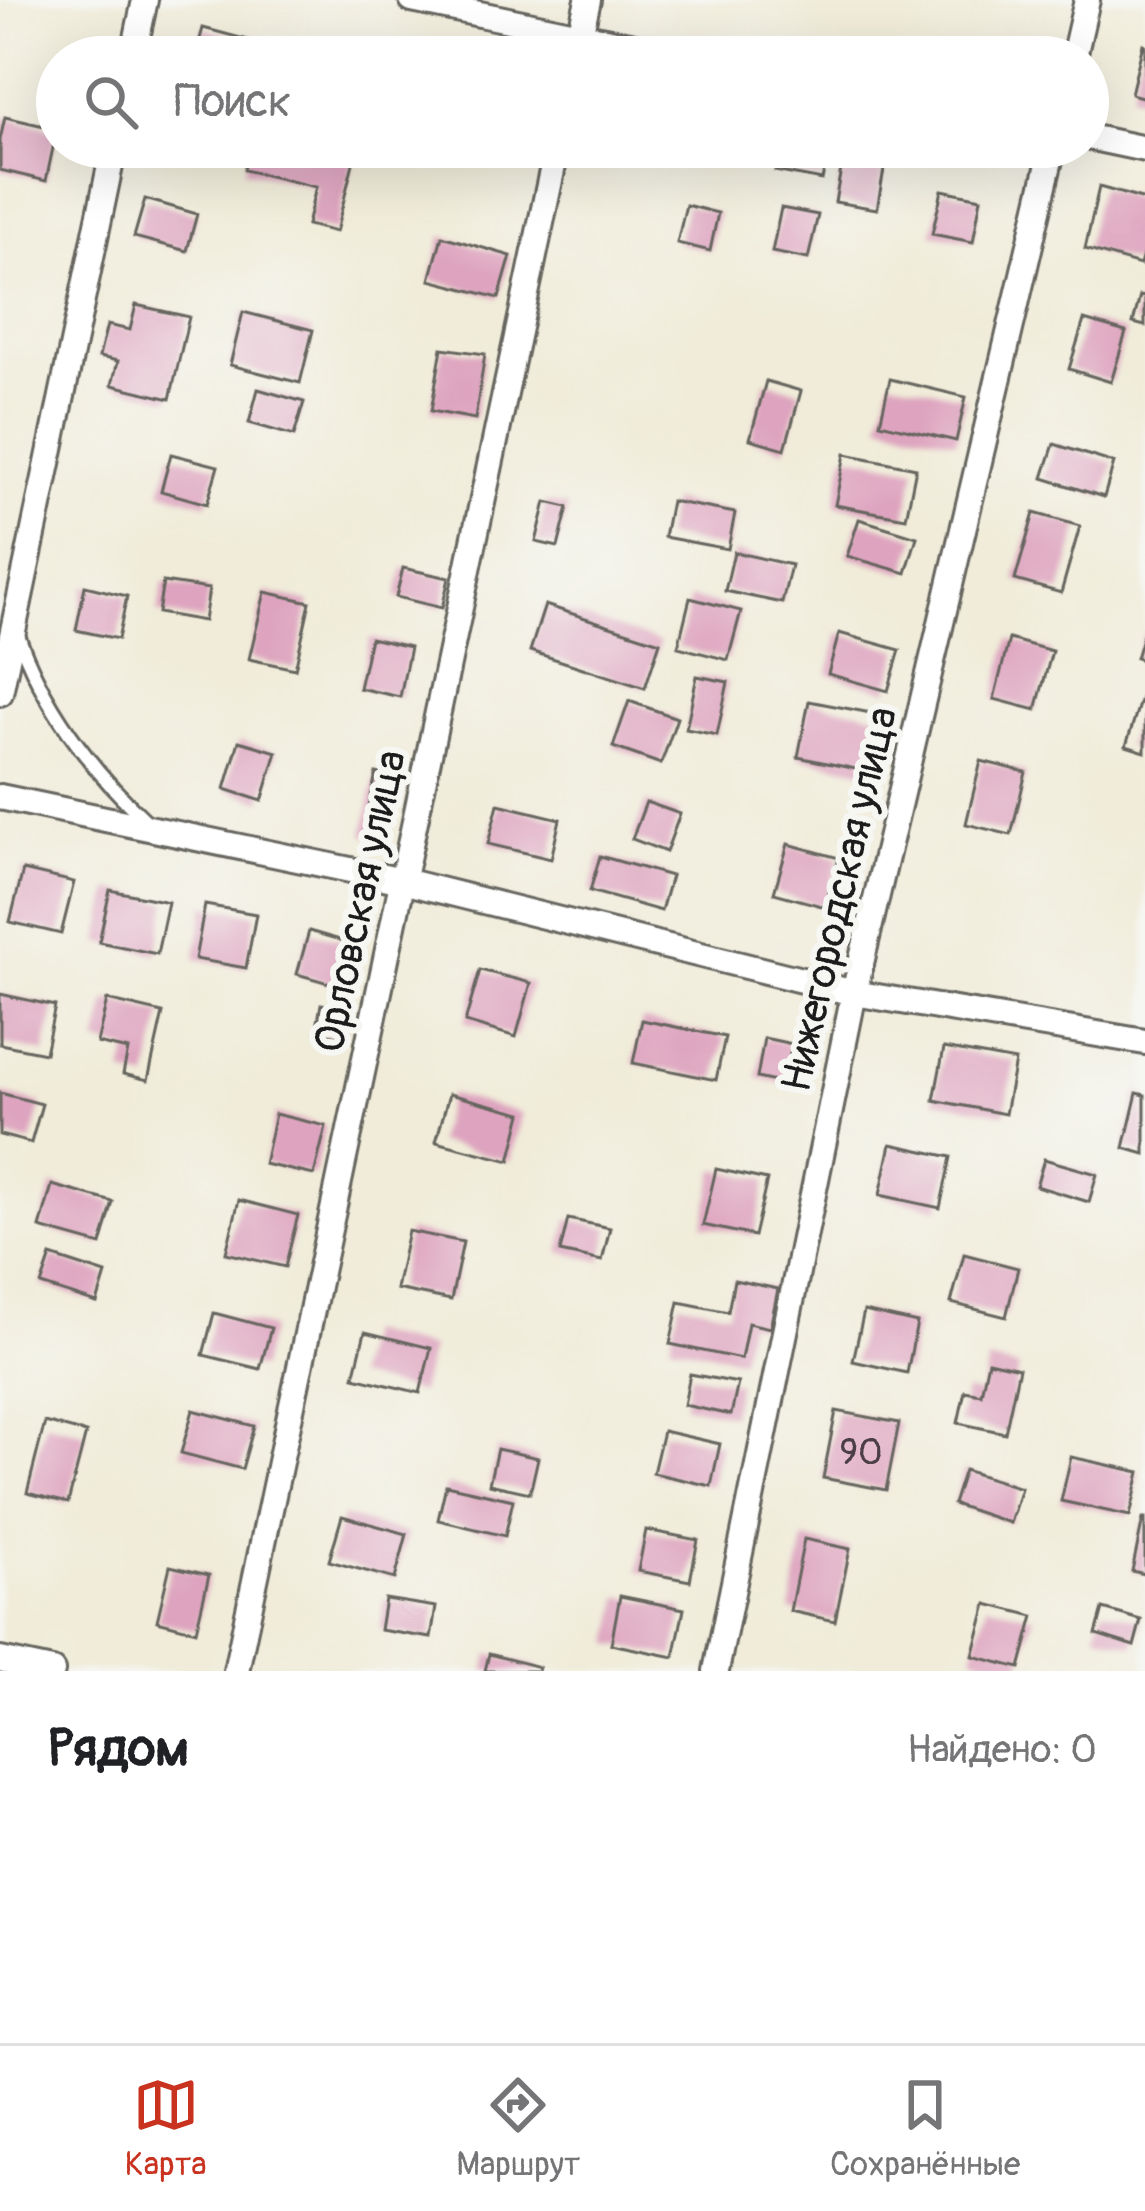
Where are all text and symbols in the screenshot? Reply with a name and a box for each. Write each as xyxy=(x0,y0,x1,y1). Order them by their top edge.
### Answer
search box xyxy=(36,36,1109,168)
icon: search xyxy=(78,69,144,135)
text: Поиск xyxy=(174,74,291,130)
street label: Нижегородская улица xyxy=(770,702,910,1097)
street label: Орловская улица xyxy=(304,745,418,1057)
house number: 90 xyxy=(839,1430,883,1475)
text: Рядом xyxy=(48,1717,189,1781)
text: Найдено: 0 xyxy=(907,1725,1097,1774)
tab: Карта xyxy=(125,2072,207,2185)
tab: Маршрут xyxy=(456,2072,580,2185)
tab: Сохранённые xyxy=(830,2072,1020,2185)

